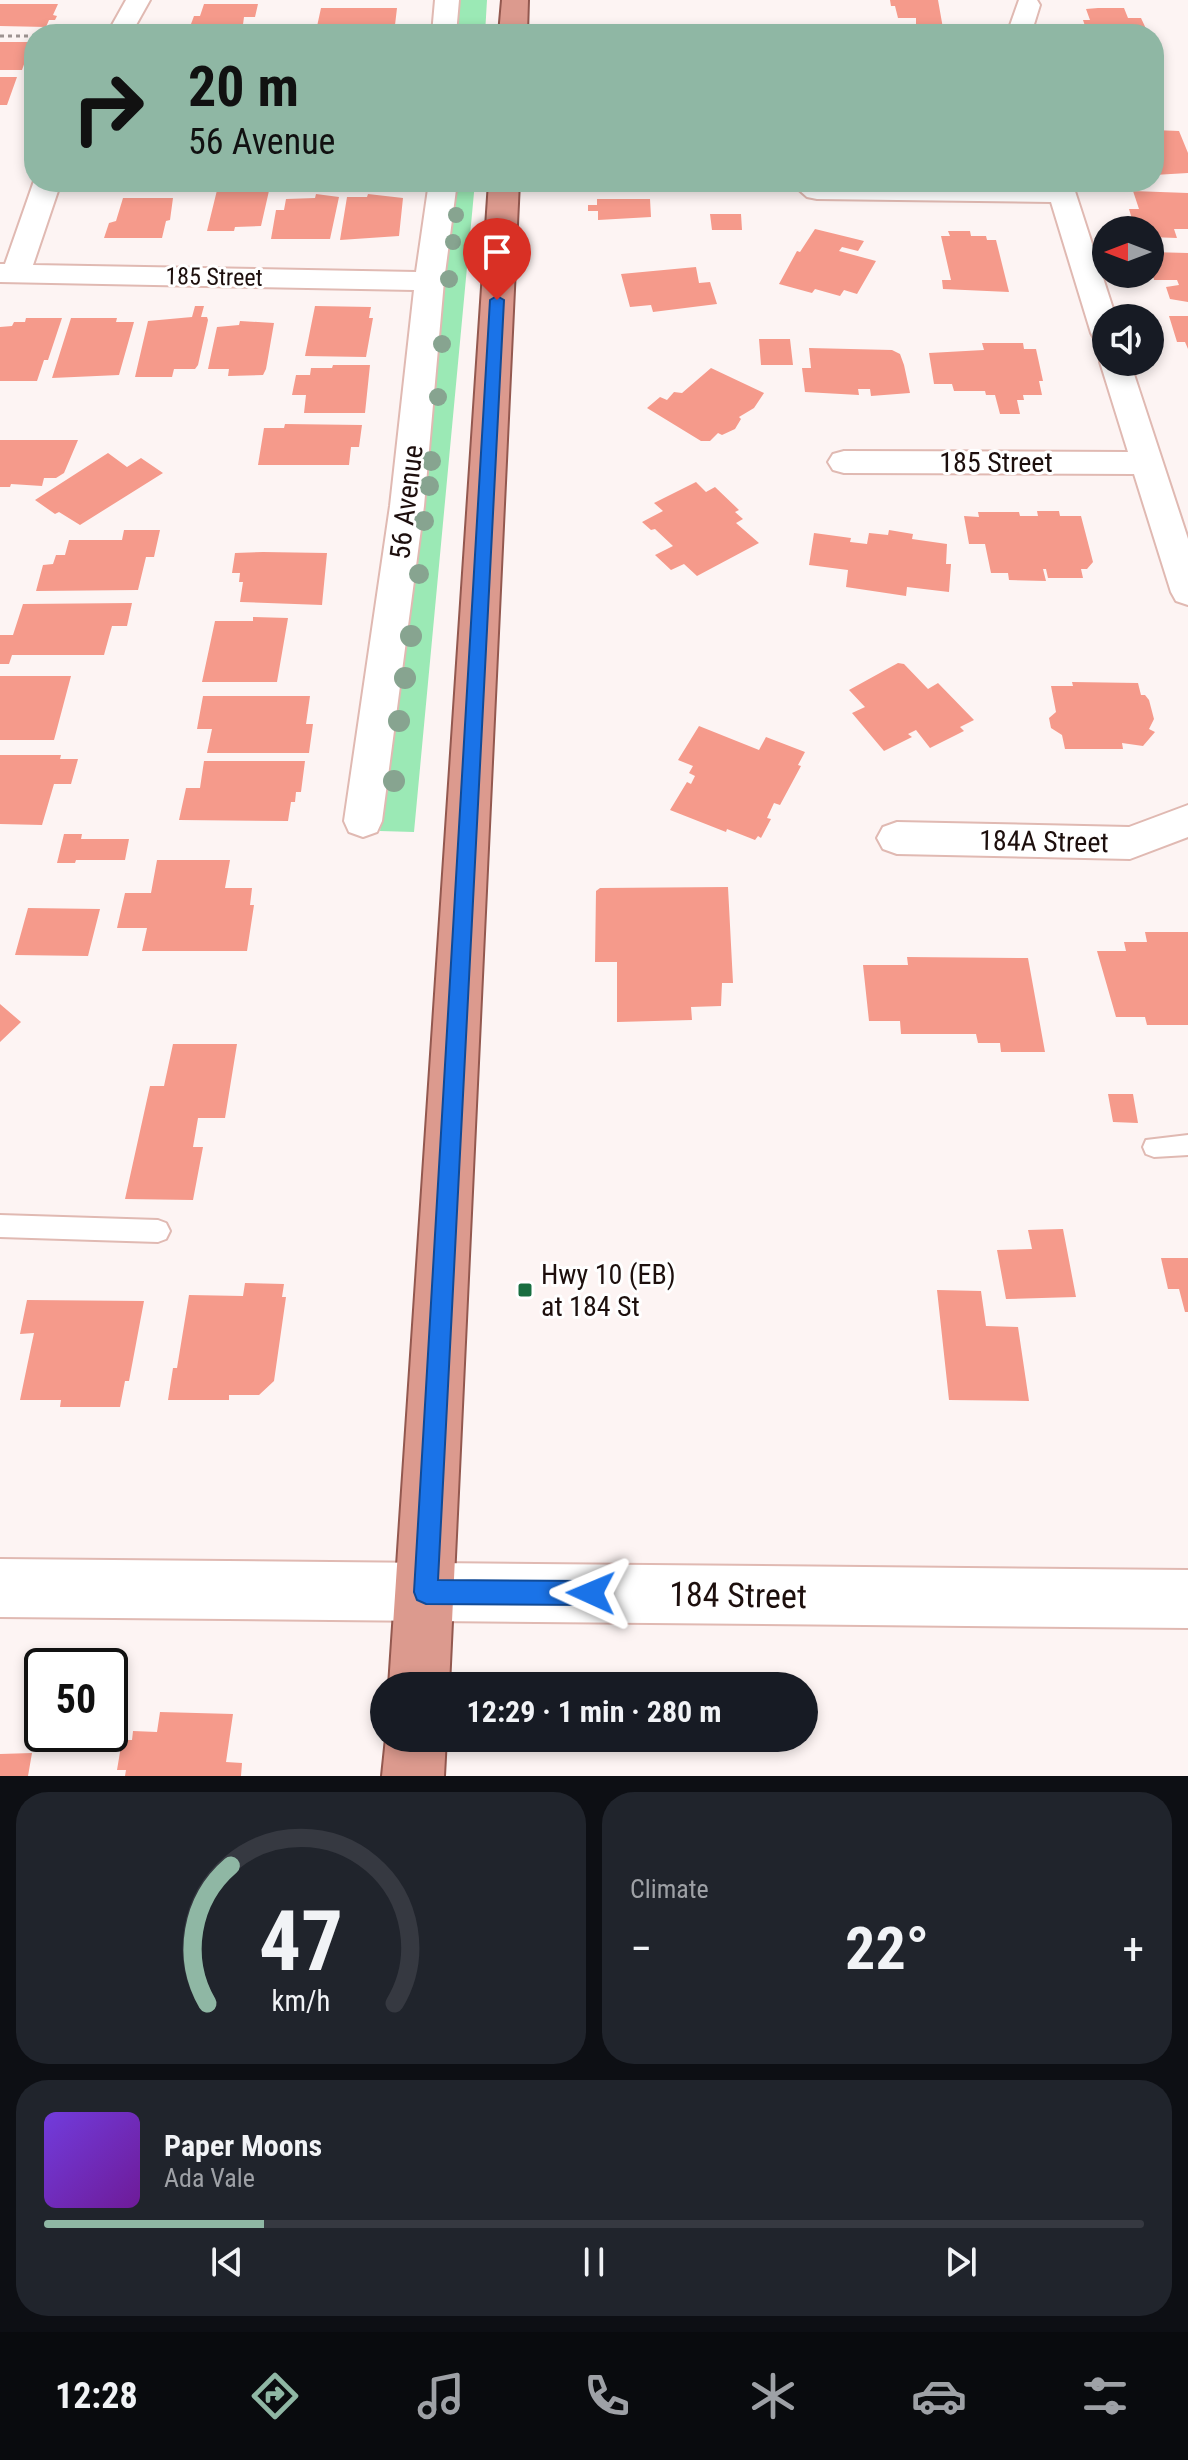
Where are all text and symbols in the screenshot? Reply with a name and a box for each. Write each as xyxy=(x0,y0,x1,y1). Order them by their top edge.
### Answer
text: 20 m xyxy=(188,54,299,120)
icon: right xyxy=(56,56,160,160)
text: 56 Avenue xyxy=(188,121,335,163)
north arrow xyxy=(1092,216,1164,288)
map controls xyxy=(1092,216,1164,376)
pin xyxy=(463,218,531,300)
icon: arrive xyxy=(475,230,519,274)
street label: 185 Street xyxy=(165,262,263,292)
button: sound xyxy=(1092,304,1164,376)
street label: 56 Avenue xyxy=(383,443,430,561)
street label: 185 Street xyxy=(939,446,1053,479)
street label: 184A Street xyxy=(979,824,1109,859)
place label: Hwy 10 (EB) at 184 St xyxy=(541,1258,676,1323)
marker: Hwy 10 (EB) at 184 St xyxy=(516,1281,534,1299)
position arrow xyxy=(549,1551,633,1635)
street label: 184 Street xyxy=(669,1574,807,1616)
speed limit sign: 50 xyxy=(24,1648,128,1752)
text: 12:29 · 1 min · 280 m xyxy=(467,1694,721,1729)
text: Climate xyxy=(630,1874,709,1904)
text: 47 xyxy=(259,1893,343,1990)
text: 22° xyxy=(845,1913,929,1984)
text: − xyxy=(630,1923,652,1975)
text: + xyxy=(1122,1923,1144,1975)
text: km/h xyxy=(272,1984,330,2018)
text: Paper Moons xyxy=(164,2128,322,2163)
text: Ada Vale xyxy=(164,2163,255,2193)
icon: previous xyxy=(205,2240,249,2284)
icon: pause xyxy=(572,2240,616,2284)
icon: next xyxy=(939,2240,983,2284)
icon: directions xyxy=(247,2368,303,2424)
icon: music xyxy=(413,2368,469,2424)
icon: phone xyxy=(579,2368,635,2424)
icon: climate xyxy=(745,2368,801,2424)
icon: car xyxy=(911,2368,967,2424)
icon: filters xyxy=(1077,2368,1133,2424)
text: 12:28 xyxy=(55,2375,138,2417)

